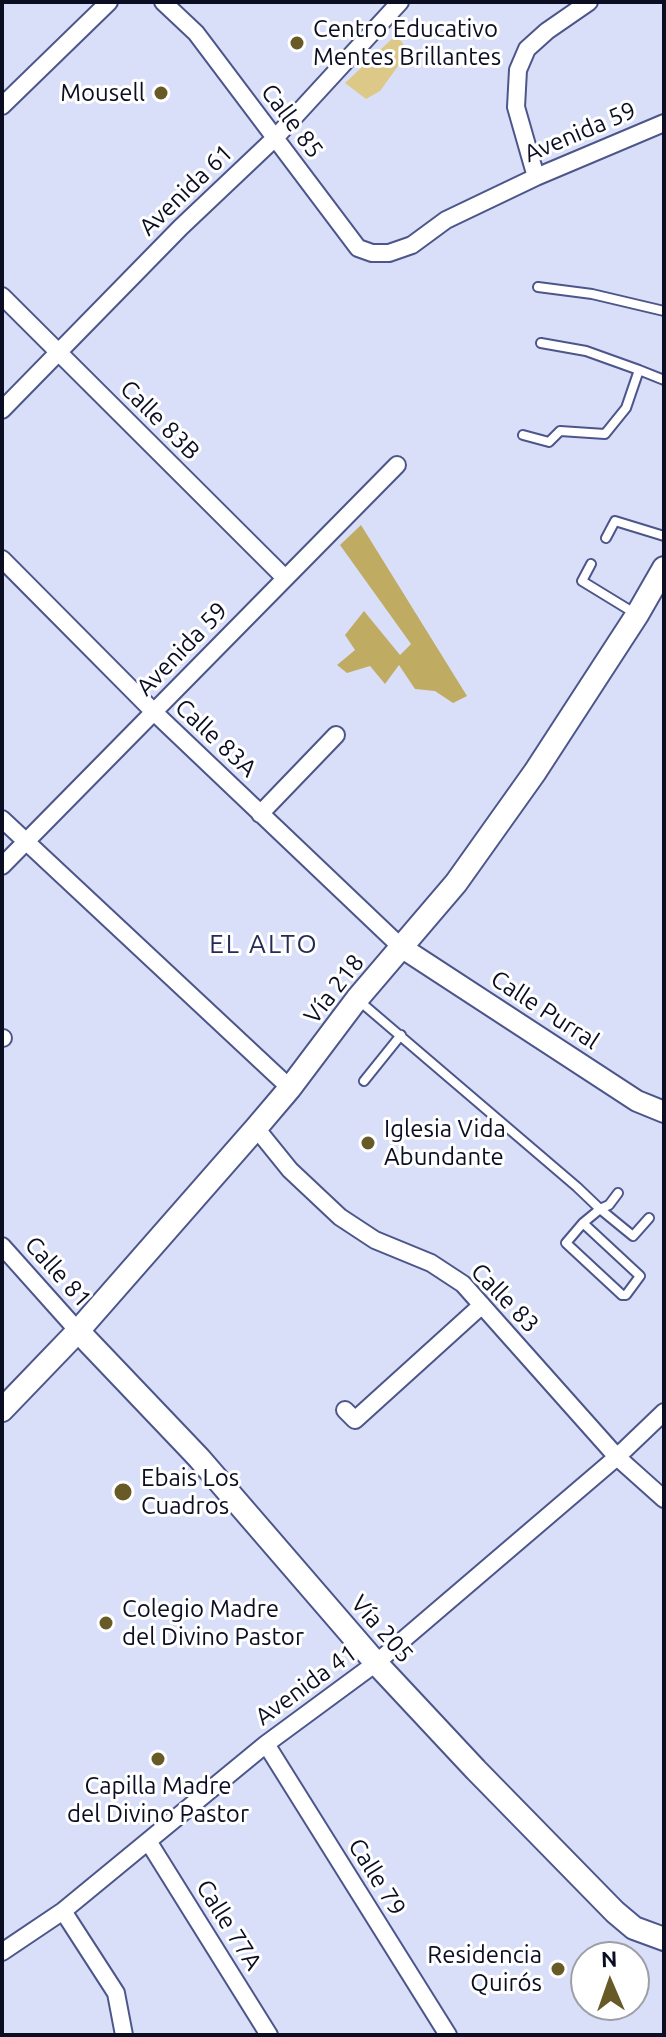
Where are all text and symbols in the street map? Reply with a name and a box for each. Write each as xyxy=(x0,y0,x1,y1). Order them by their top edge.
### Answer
place label: Centro Educativo Mentes Brillantes xyxy=(313,15,501,71)
marker: Centro Educativo Mentes Brillantes xyxy=(288,34,306,52)
street label: Calle 85 xyxy=(255,78,329,164)
place label: Mousell xyxy=(60,79,145,107)
marker: Mousell xyxy=(152,84,170,102)
street label: Avenida 59 xyxy=(520,96,640,168)
street label: Avenida 61 xyxy=(133,138,239,242)
street label: Calle 83B xyxy=(114,374,206,466)
street label: Avenida 59 xyxy=(130,596,234,702)
street label: Calle 83A xyxy=(169,693,263,783)
district label: EL ALTO xyxy=(209,928,319,960)
street label: Vía 218 xyxy=(298,949,370,1029)
street label: Calle Purral xyxy=(485,964,605,1056)
place label: Iglesia Vida Abundante xyxy=(384,1115,506,1171)
marker: Iglesia Vida Abundante xyxy=(359,1134,377,1152)
street label: Calle 81 xyxy=(19,1231,97,1313)
street label: Calle 83 xyxy=(465,1257,545,1339)
place label: Ebais Los Cuadros xyxy=(141,1464,239,1520)
marker: Ebais Los Cuadros xyxy=(112,1481,134,1503)
street label: Vía 205 xyxy=(345,1589,419,1669)
place label: Colegio Madre del Divino Pastor xyxy=(122,1595,304,1651)
marker: Colegio Madre del Divino Pastor xyxy=(97,1614,115,1632)
street label: Avenida 41 xyxy=(250,1638,362,1732)
marker: Capilla Madre del Divino Pastor xyxy=(149,1750,167,1768)
place label: Capilla Madre del Divino Pastor xyxy=(67,1772,249,1828)
street label: Calle 79 xyxy=(342,1833,412,1921)
street label: Calle 77A xyxy=(190,1875,268,1975)
place label: Residencia Quirós xyxy=(427,1941,542,1997)
north arrow xyxy=(570,1941,650,2021)
text: N xyxy=(601,1946,618,1971)
marker: Residencia Quirós xyxy=(549,1960,567,1978)

